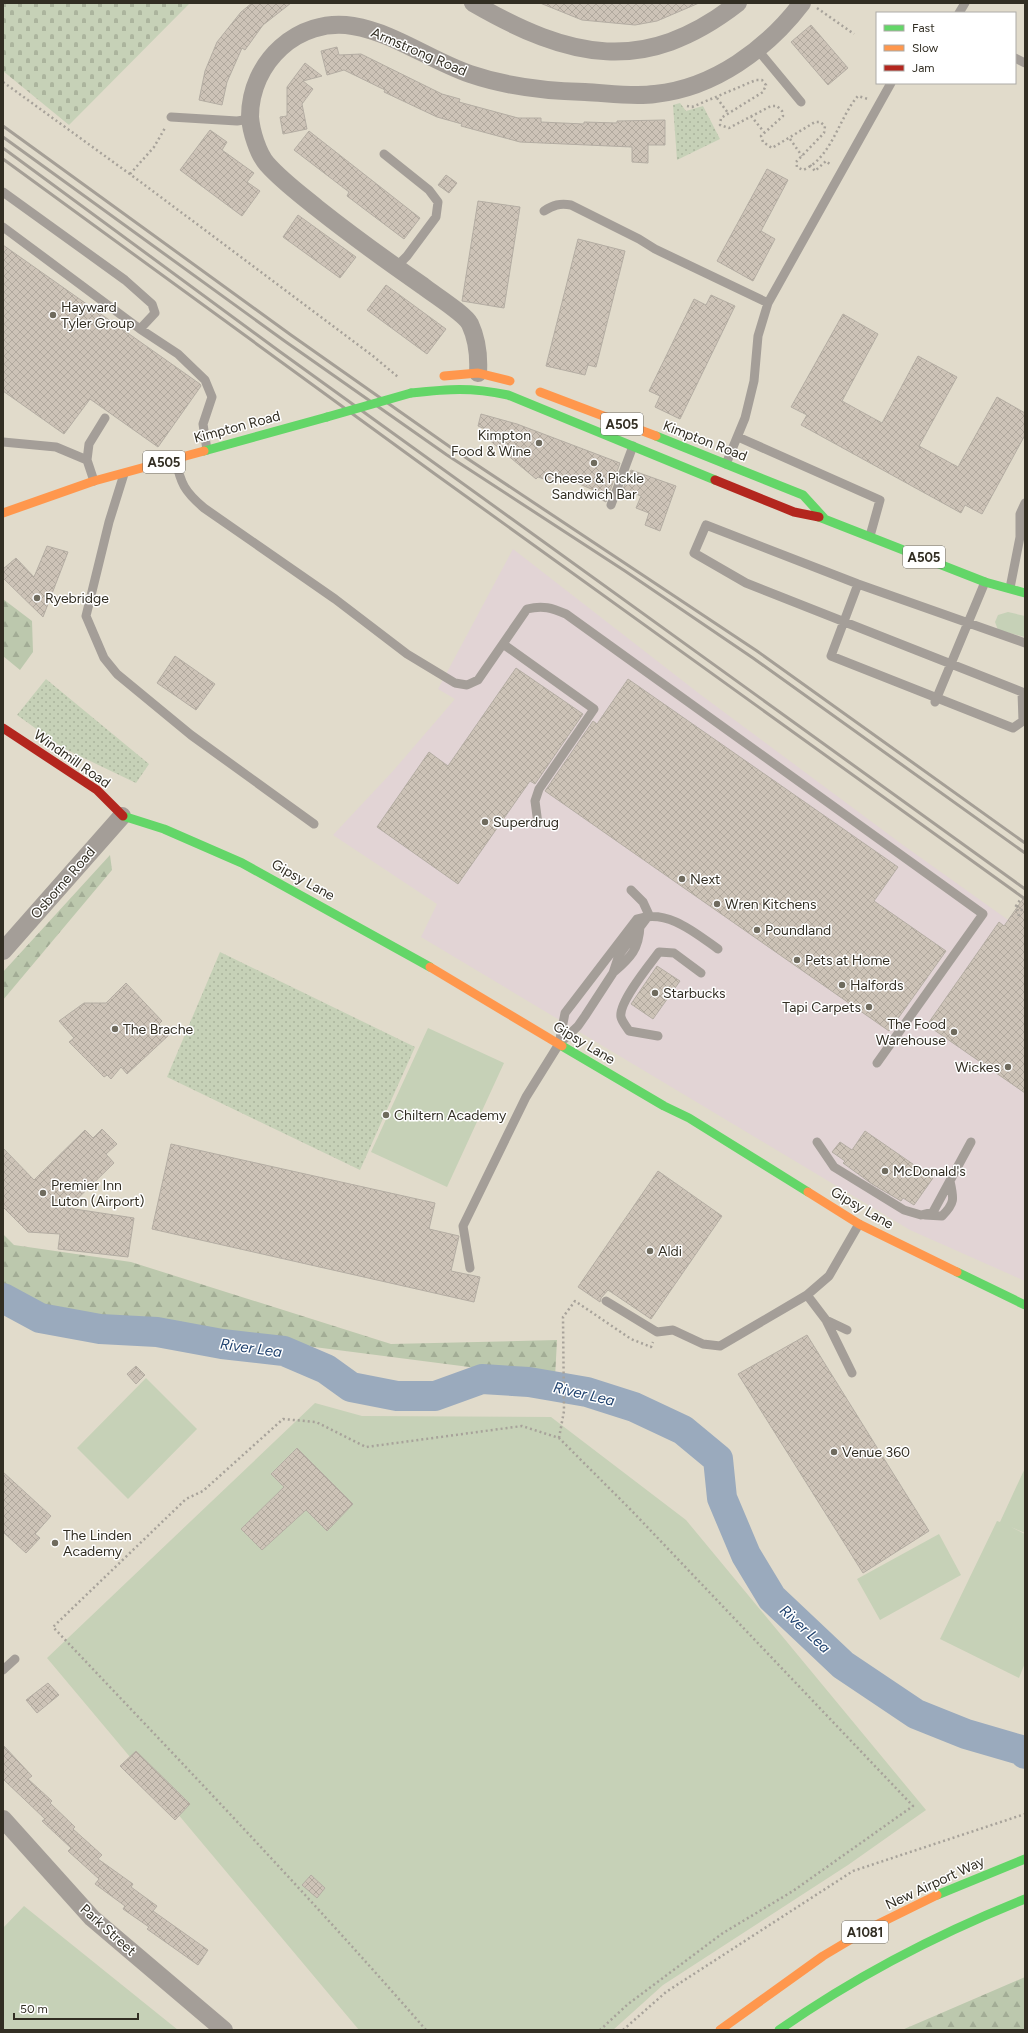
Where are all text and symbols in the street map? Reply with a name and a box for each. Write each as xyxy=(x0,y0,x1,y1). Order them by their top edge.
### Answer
legend xyxy=(876,12,1016,84)
text: Fast xyxy=(912,21,935,35)
street label: Armstrong Road xyxy=(368,24,470,80)
text: Slow xyxy=(912,41,939,55)
text: Jam xyxy=(912,61,935,75)
place label: Hayward Tyler Group xyxy=(61,299,134,332)
marker: Hayward Tyler Group xyxy=(48,310,58,320)
street label: Kimpton Road xyxy=(192,407,282,447)
road number: A505 xyxy=(601,413,643,435)
street label: Kimpton Road xyxy=(660,417,750,465)
place label: Kimpton Food & Wine xyxy=(451,427,531,460)
marker: Kimpton Food & Wine xyxy=(534,438,544,448)
road number: A505 xyxy=(143,451,185,473)
marker: Cheese & Pickle Sandwich Bar xyxy=(589,458,599,468)
place label: Cheese & Pickle Sandwich Bar xyxy=(544,470,644,503)
road number: A505 xyxy=(903,546,945,568)
place label: Ryebridge xyxy=(45,590,109,607)
marker: Ryebridge xyxy=(32,593,42,603)
street label: Windmill Road xyxy=(30,726,114,792)
place label: Superdrug xyxy=(493,814,559,831)
marker: Superdrug xyxy=(480,817,490,827)
street label: Osborne Road xyxy=(27,844,99,922)
street label: Gipsy Lane xyxy=(269,856,338,904)
place label: Next xyxy=(690,871,720,888)
marker: Next xyxy=(677,874,687,884)
place label: Wren Kitchens xyxy=(725,896,816,913)
marker: Wren Kitchens xyxy=(712,899,722,909)
place label: Poundland xyxy=(765,922,831,939)
marker: Poundland xyxy=(752,925,762,935)
place label: Pets at Home xyxy=(805,952,890,969)
marker: Pets at Home xyxy=(792,955,802,965)
place label: Halfords xyxy=(850,977,903,994)
marker: Halfords xyxy=(837,980,847,990)
place label: Starbucks xyxy=(663,985,726,1002)
marker: Starbucks xyxy=(650,988,660,998)
place label: Tapi Carpets xyxy=(782,999,861,1016)
marker: Tapi Carpets xyxy=(864,1002,874,1012)
place label: The Food Warehouse xyxy=(876,1016,946,1049)
street label: Gipsy Lane xyxy=(550,1018,618,1068)
place label: The Brache xyxy=(123,1021,193,1038)
marker: The Brache xyxy=(110,1024,120,1034)
marker: The Food Warehouse xyxy=(949,1027,959,1037)
place label: Wickes xyxy=(955,1059,1000,1076)
marker: Wickes xyxy=(1003,1062,1013,1072)
place label: Chiltern Academy xyxy=(394,1107,507,1124)
marker: Chiltern Academy xyxy=(381,1110,391,1120)
place label: McDonald's xyxy=(893,1163,966,1180)
marker: McDonald's xyxy=(880,1166,890,1176)
place label: Premier Inn Luton (Airport) xyxy=(51,1177,145,1210)
street label: Gipsy Lane xyxy=(828,1183,897,1233)
marker: Premier Inn Luton (Airport) xyxy=(38,1188,48,1198)
place label: Aldi xyxy=(658,1243,682,1260)
marker: Aldi xyxy=(645,1246,655,1256)
water label: River Lea xyxy=(219,1335,283,1361)
water label: River Lea xyxy=(552,1378,617,1410)
place label: Venue 360 xyxy=(842,1444,910,1461)
marker: Venue 360 xyxy=(829,1447,839,1457)
place label: The Linden Academy xyxy=(63,1527,132,1560)
marker: The Linden Academy xyxy=(50,1538,60,1548)
water label: River Lea xyxy=(776,1601,834,1657)
street label: New Airport Way xyxy=(883,1852,988,1913)
street label: Park Street xyxy=(77,1900,139,1960)
road number: A1081 xyxy=(842,1921,888,1943)
scale bar xyxy=(14,1995,138,2021)
text: 50 m xyxy=(20,2002,48,2016)

